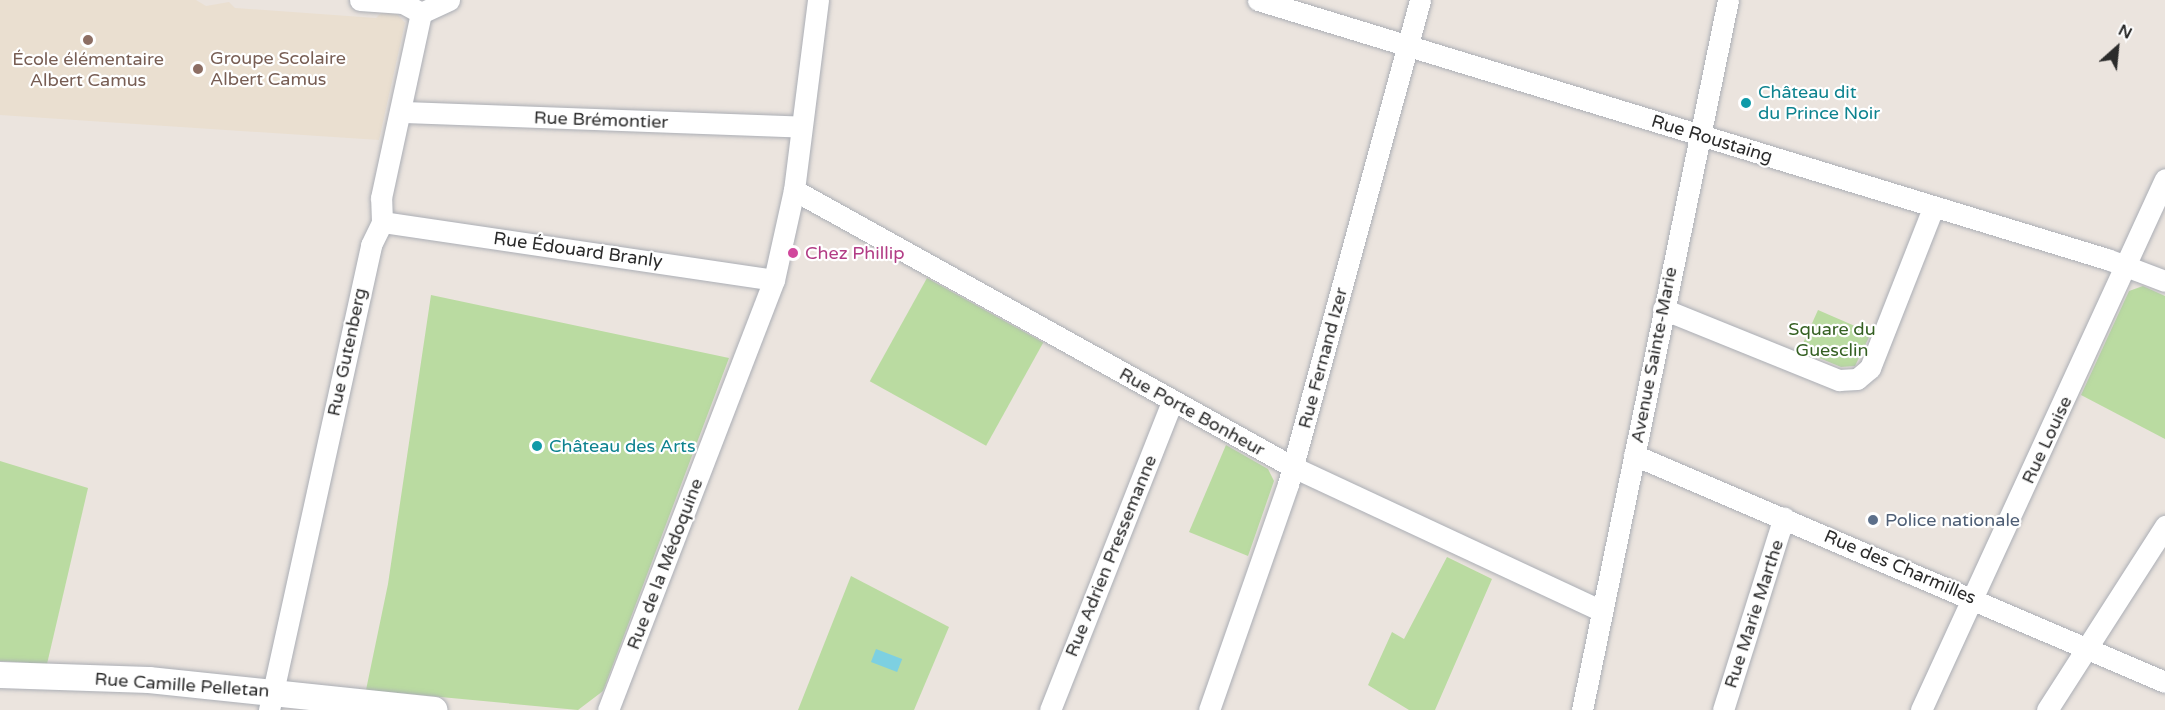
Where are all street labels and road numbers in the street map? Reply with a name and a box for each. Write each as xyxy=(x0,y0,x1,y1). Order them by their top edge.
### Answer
street label: Rue Brémontier xyxy=(533,107,669,133)
street label: Rue Roustaing xyxy=(1649,110,1775,168)
street label: Rue Édouard Branly xyxy=(492,227,664,273)
street label: Avenue Sainte-Marie xyxy=(1626,265,1682,445)
street label: Rue Fernand Izer xyxy=(1294,285,1352,431)
street label: Rue Gutenberg xyxy=(323,286,371,418)
street label: Rue Porte Bonheur xyxy=(1115,363,1269,461)
street label: Rue Louise xyxy=(2017,393,2077,487)
street label: Rue Adrien Pressemanne xyxy=(1061,452,1161,660)
street label: Rue de la Médoquine xyxy=(622,475,708,653)
street label: Rue des Charmilles xyxy=(1821,525,1979,609)
street label: Rue Marie Marthe xyxy=(1720,537,1788,691)
street label: Rue Camille Pelletan xyxy=(94,668,270,702)

